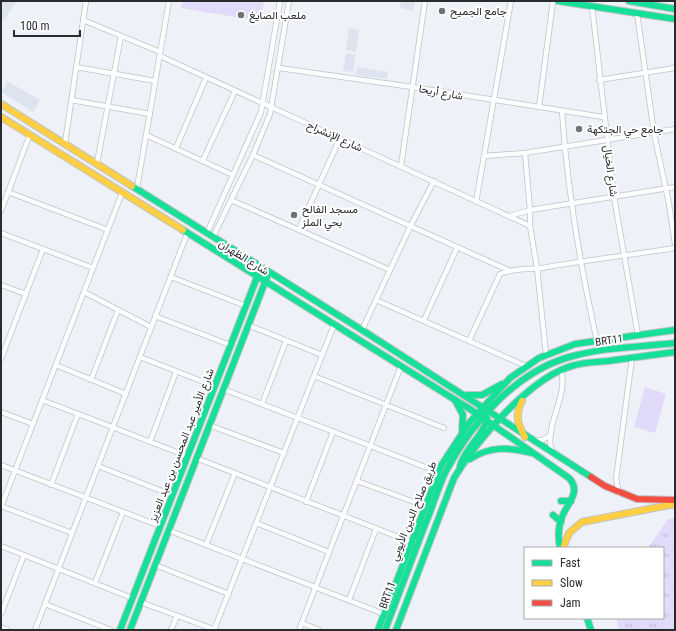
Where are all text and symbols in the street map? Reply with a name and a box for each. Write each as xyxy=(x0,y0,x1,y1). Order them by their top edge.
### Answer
place label: جامع الجميح xyxy=(450,5,507,19)
marker: جامع الجميح xyxy=(437,6,447,16)
place label: ملعب الصايغ xyxy=(249,9,306,23)
marker: ملعب الصايغ xyxy=(236,10,246,20)
scale bar xyxy=(14,12,80,38)
text: 100 m xyxy=(20,19,50,33)
street label: شارع أريحا xyxy=(418,82,464,104)
street label: شارع الإنشراح xyxy=(305,118,365,155)
place label: جامع حي الجتكهة xyxy=(587,123,664,139)
marker: جامع حي الجتكهة xyxy=(574,124,584,134)
street label: شارع الخيال xyxy=(600,145,620,198)
place label: مسجد الفالح بحي الملز xyxy=(301,203,358,232)
marker: مسجد الفالح بحي الملز xyxy=(289,210,299,220)
street label: شارع الظهران xyxy=(216,237,272,279)
street label: BRT11 xyxy=(594,332,624,349)
street label: شارع الأمير عبد المحسن بن عبد العزيز xyxy=(146,366,218,525)
street label: طريق صلاح الدين الأيوبي xyxy=(387,459,442,564)
legend xyxy=(524,547,664,619)
text: Fast xyxy=(560,556,581,570)
text: Slow xyxy=(560,576,583,590)
street label: BRT11 xyxy=(377,580,398,611)
text: Jam xyxy=(560,596,581,610)

